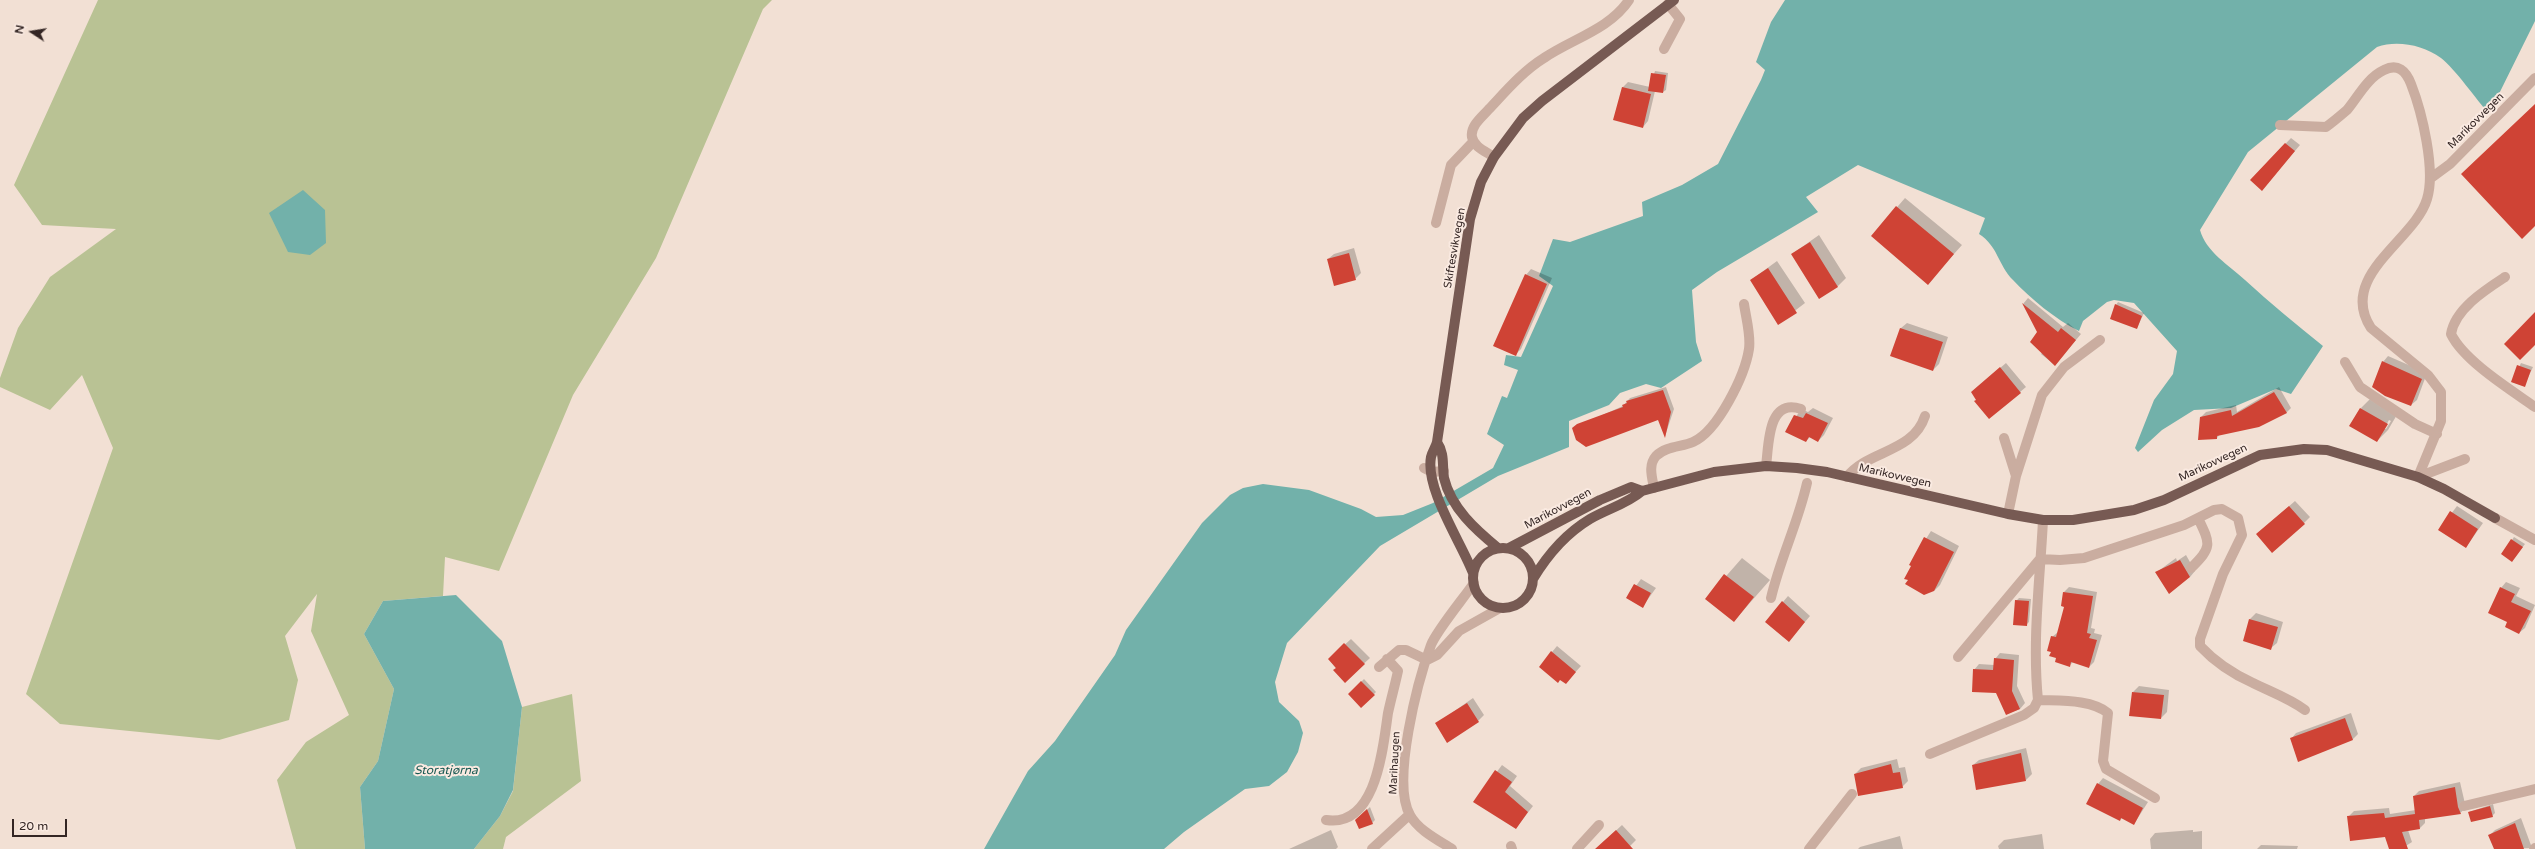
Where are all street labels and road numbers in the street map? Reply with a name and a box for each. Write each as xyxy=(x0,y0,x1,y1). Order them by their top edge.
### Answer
street label: Marikovvegen xyxy=(2445,90,2507,152)
street label: Skiftesvikvegen xyxy=(1441,207,1469,289)
street label: Marikovvegen xyxy=(2177,441,2249,485)
street label: Marikovvegen xyxy=(1857,461,1933,491)
street label: Marikovvegen xyxy=(1522,486,1594,532)
street label: Marihaugen xyxy=(1387,731,1403,795)

